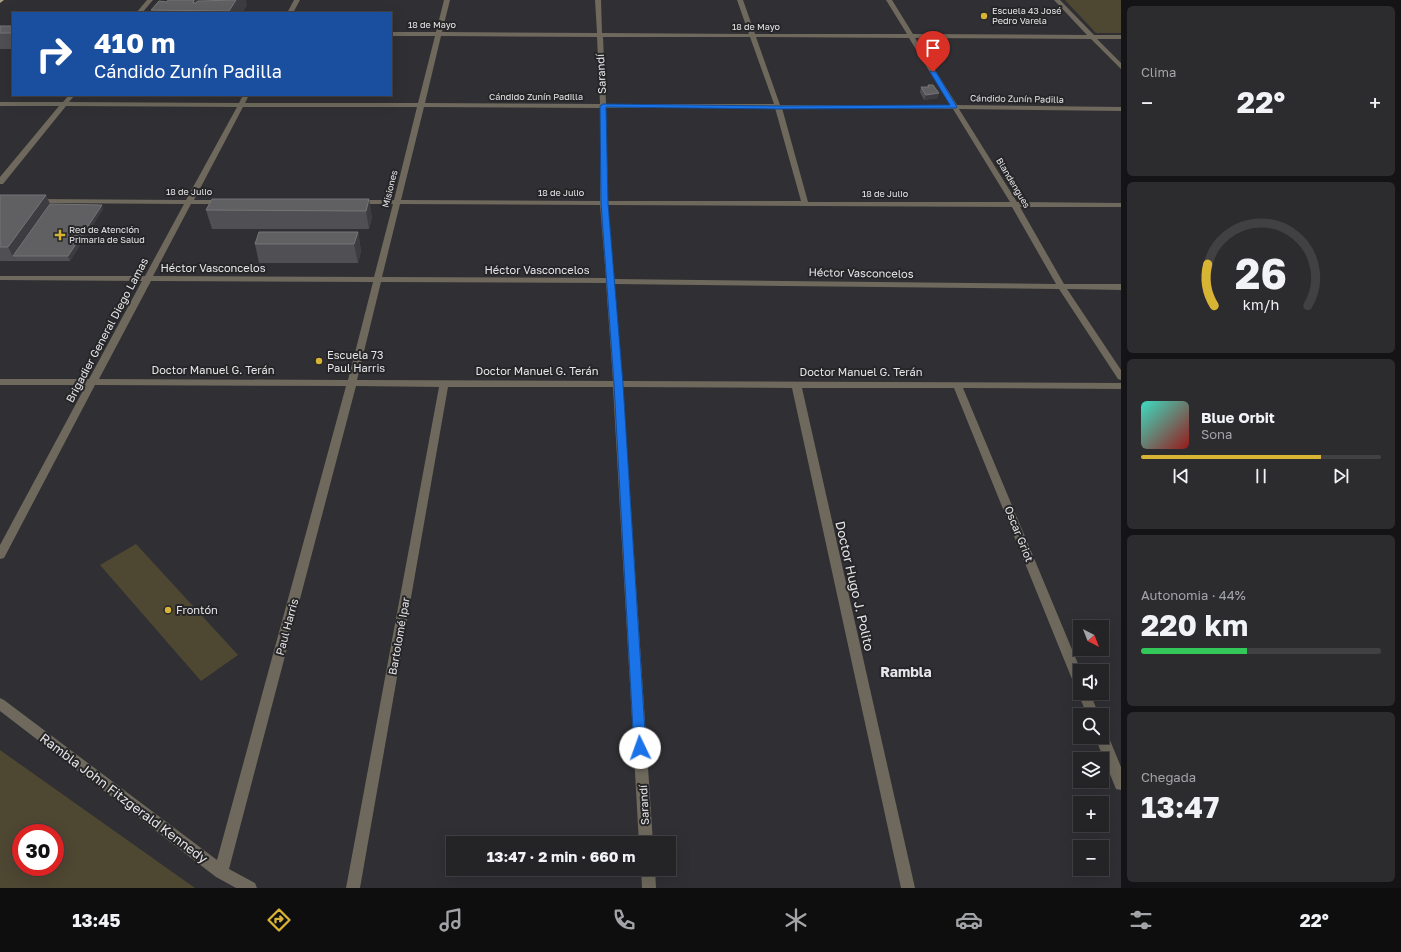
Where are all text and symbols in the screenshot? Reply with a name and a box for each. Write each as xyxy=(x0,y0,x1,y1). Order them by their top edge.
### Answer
place label: Escuela 43 José Pedro Varela xyxy=(992,5,1061,26)
marker: Escuela 43 José Pedro Varela xyxy=(979,11,989,21)
street label: 18 de Mayo xyxy=(408,19,456,30)
street label: 18 de Mayo xyxy=(732,21,780,32)
text: 410 m xyxy=(94,26,176,59)
icon: right xyxy=(28,28,80,80)
pin xyxy=(916,31,950,72)
icon: arrive xyxy=(922,37,944,59)
street label: Sarandí xyxy=(593,53,608,94)
text: Cándido Zunín Padilla xyxy=(94,60,282,82)
text: Clima xyxy=(1141,64,1176,80)
text: 22° xyxy=(1237,84,1285,120)
text: − xyxy=(1141,89,1153,116)
text: + xyxy=(1369,89,1381,116)
street label: Cándido Zunín Padilla xyxy=(489,91,583,102)
street label: Cándido Zunín Padilla xyxy=(970,92,1064,105)
street label: Blandengues xyxy=(994,156,1033,210)
street label: Misiones xyxy=(380,169,400,209)
street label: 18 de Julio xyxy=(166,186,212,197)
street label: 18 de Julio xyxy=(538,187,584,198)
street label: 18 de Julio xyxy=(862,188,908,199)
place label: Red de Atención Primaria de Salud xyxy=(69,224,145,245)
marker: Red de Atención Primaria de Salud xyxy=(54,229,66,241)
text: 26 xyxy=(1235,247,1287,297)
street label: Brigadier General Diego Lamas xyxy=(63,255,150,404)
street label: Héctor Vasconcelos xyxy=(160,261,266,274)
street label: Héctor Vasconcelos xyxy=(484,263,590,276)
street label: Héctor Vasconcelos xyxy=(808,265,914,280)
text: km/h xyxy=(1243,295,1279,312)
place label: Escuela 73 Paul Harris xyxy=(327,348,385,374)
marker: Escuela 73 Paul Harris xyxy=(314,356,324,366)
street label: Doctor Manuel G. Terán xyxy=(151,363,275,376)
street label: Doctor Manuel G. Terán xyxy=(475,364,599,377)
street label: Doctor Manuel G. Terán xyxy=(799,365,923,378)
text: Blue Orbit xyxy=(1201,408,1275,426)
text: Sona xyxy=(1201,426,1232,442)
icon: previous xyxy=(1170,465,1192,487)
icon: pause xyxy=(1250,465,1272,487)
icon: next xyxy=(1330,465,1352,487)
street label: Oscar Griot xyxy=(1002,504,1037,564)
street label: Doctor Hugo J. Polito xyxy=(832,519,878,653)
text: Autonomia · 44% xyxy=(1141,587,1246,603)
street label: Bartolomé Ipar xyxy=(385,595,412,676)
street label: Paul Harris xyxy=(273,597,300,657)
place label: Frontón xyxy=(176,603,218,616)
marker: Frontón xyxy=(163,605,173,615)
text: 220 km xyxy=(1141,607,1248,643)
north arrow xyxy=(1073,620,1109,656)
map controls xyxy=(1073,620,1109,876)
district label: Rambla xyxy=(880,663,932,680)
button: sound xyxy=(1073,664,1109,700)
button: search xyxy=(1073,708,1109,744)
position arrow xyxy=(619,727,661,769)
street label: Rambla John Fitzgerald Kennedy xyxy=(37,730,212,867)
button: layers xyxy=(1073,752,1109,788)
text: Chegada xyxy=(1141,769,1196,785)
street label: Sarandí xyxy=(636,784,651,825)
text: 13:47 xyxy=(1141,789,1219,825)
button: + xyxy=(1073,796,1109,832)
speed limit sign: 30 xyxy=(12,824,64,876)
button: − xyxy=(1073,840,1109,876)
text: 13:47 · 2 min · 660 m xyxy=(487,847,635,865)
icon: directions xyxy=(265,906,293,934)
icon: music xyxy=(437,906,465,934)
icon: phone xyxy=(610,906,638,934)
icon: climate xyxy=(782,906,810,934)
icon: car xyxy=(955,906,983,934)
icon: filters xyxy=(1127,906,1155,934)
text: 13:45 xyxy=(72,909,120,931)
text: 22° xyxy=(1300,909,1329,931)

